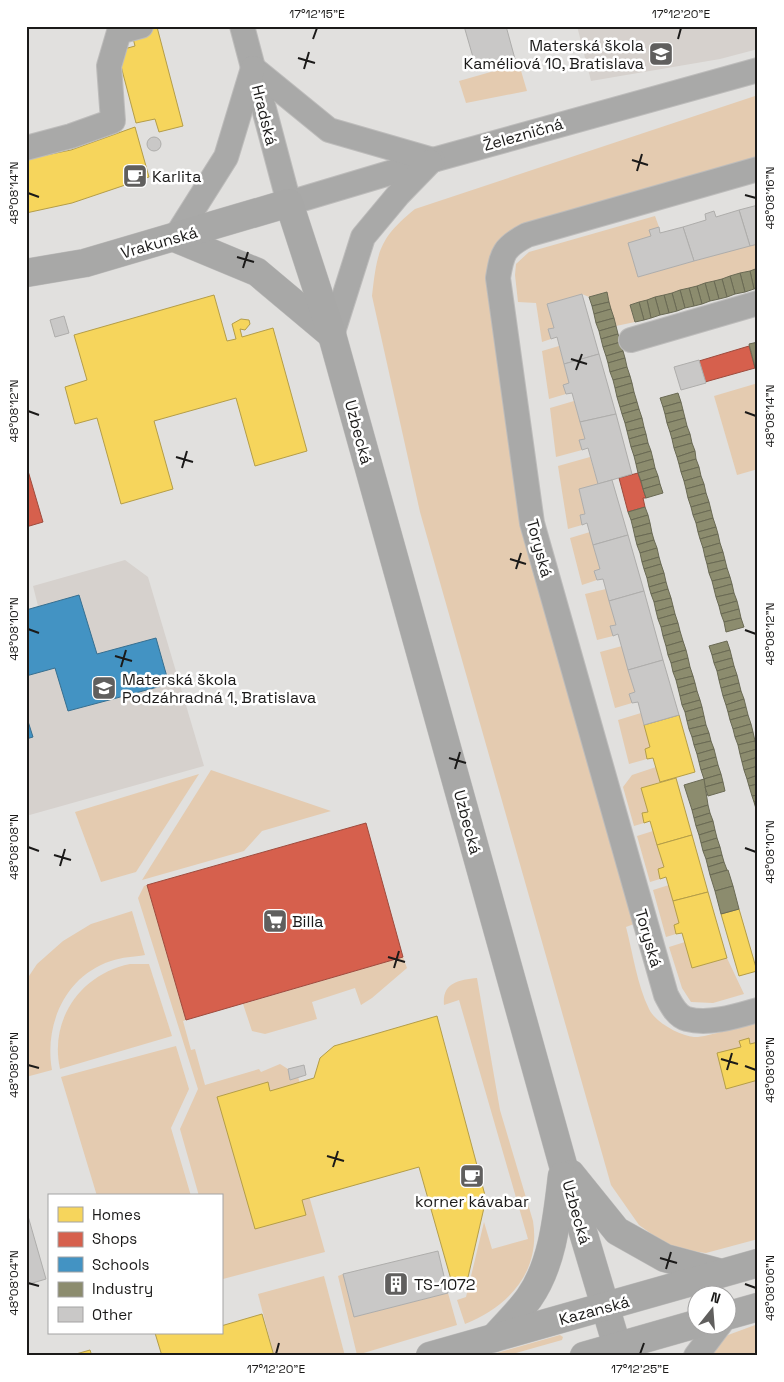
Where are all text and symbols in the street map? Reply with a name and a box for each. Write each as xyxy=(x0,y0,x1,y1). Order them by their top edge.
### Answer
text: 17°12'15"E xyxy=(289,6,345,22)
text: 17°12'20"E xyxy=(652,6,710,22)
place label: Materská škola Kaméliová 10, Bratislava xyxy=(463,35,644,74)
school or university icon: Materská škola Kaméliová 10, Bratislava xyxy=(648,41,674,67)
street label: Hradská xyxy=(247,83,282,148)
street label: Železničná xyxy=(481,113,566,156)
text: 48°08'14"N xyxy=(6,162,22,224)
cafe icon: Karlita xyxy=(122,163,148,189)
place label: Karlita xyxy=(152,166,201,187)
text: 48°08'16"N xyxy=(762,166,778,230)
street label: Vrakunská xyxy=(118,221,200,263)
text: 48°08'12"N xyxy=(6,379,22,443)
text: 48°08'14"N xyxy=(762,385,778,447)
street label: Uzbecká xyxy=(340,398,377,467)
street label: Toryská xyxy=(522,517,557,580)
text: 48°08'10"N xyxy=(6,597,22,661)
text: 48°08'12"N xyxy=(762,602,778,666)
place label: Materská škola Podzáhradná 1, Bratislava xyxy=(122,669,316,708)
school or university icon: Materská škola Podzáhradná 1, Bratislava xyxy=(91,675,117,701)
street label: Uzbecká xyxy=(449,788,486,857)
text: 48°08'08"N xyxy=(6,814,22,880)
text: 48°08'10"N xyxy=(762,820,778,884)
street label: Toryská xyxy=(630,907,667,970)
supermarket icon: Billa xyxy=(262,908,288,934)
place label: Billa xyxy=(292,911,324,932)
text: 48°08'06"N xyxy=(6,1032,22,1098)
text: 48°08'08"N xyxy=(762,1037,778,1103)
cafe icon: korner kávabar xyxy=(459,1163,485,1189)
street label: Uzbecká xyxy=(557,1178,596,1247)
place label: korner kávabar xyxy=(415,1191,529,1212)
legend xyxy=(48,1194,222,1334)
text: Homes xyxy=(92,1205,141,1224)
text: Shops xyxy=(92,1229,137,1248)
text: 48°08'04"N xyxy=(6,1250,22,1316)
text: Schools xyxy=(92,1255,150,1274)
text: 48°08'06"N xyxy=(762,1255,778,1321)
building icon: TS-1072 xyxy=(383,1271,409,1297)
place label: TS-1072 xyxy=(414,1274,475,1295)
text: Industry xyxy=(92,1279,153,1298)
north arrow xyxy=(686,1284,736,1334)
text: N xyxy=(709,1288,723,1308)
street label: Kazanská xyxy=(556,1291,632,1330)
text: Other xyxy=(92,1305,133,1324)
text: 17°12'20"E xyxy=(247,1361,305,1377)
text: 17°12'25"E xyxy=(611,1361,669,1377)

